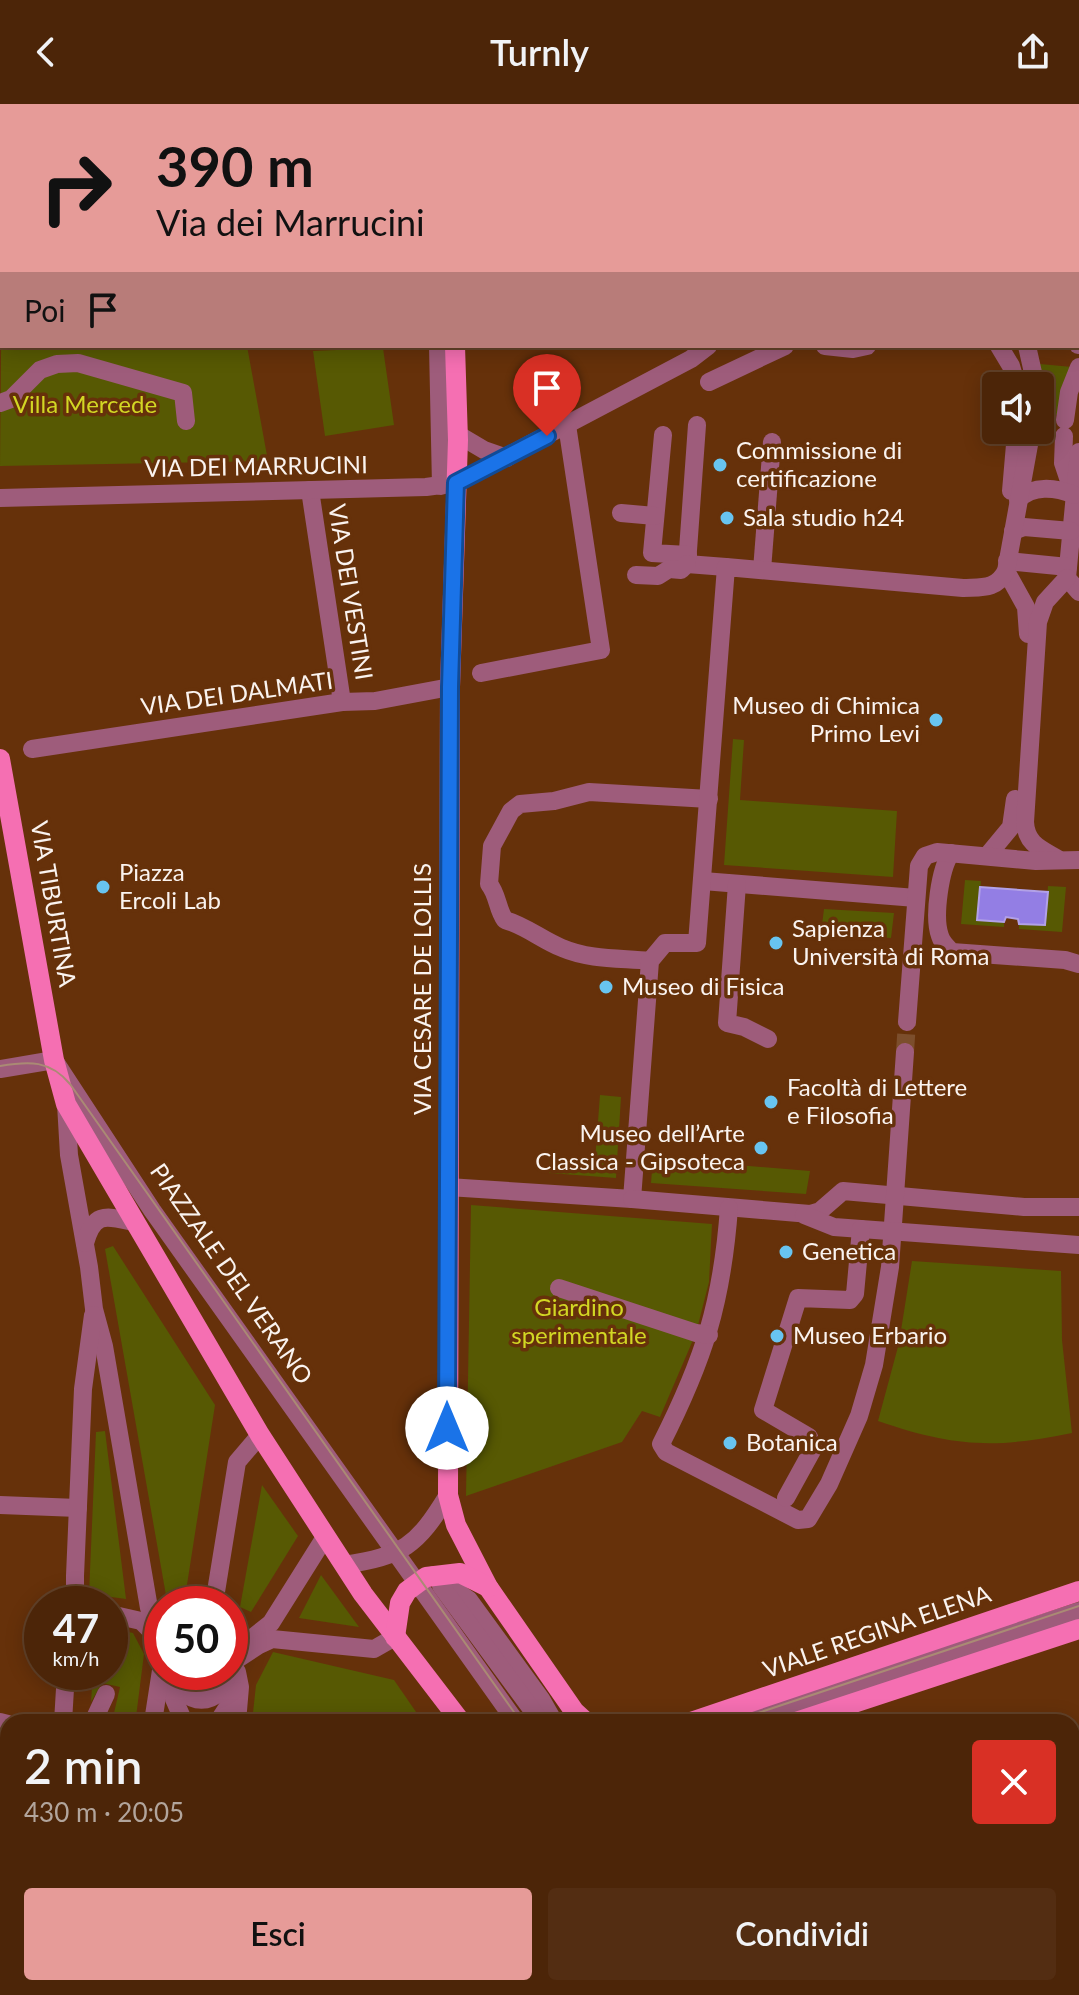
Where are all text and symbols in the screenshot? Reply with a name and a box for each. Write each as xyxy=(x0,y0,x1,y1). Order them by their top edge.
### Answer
icon: back xyxy=(24,30,68,74)
text: Turnly xyxy=(490,30,589,74)
icon: share xyxy=(1011,30,1055,74)
text: 390 m xyxy=(156,132,314,199)
icon: right xyxy=(24,136,128,240)
text: Via dei Marrucini xyxy=(156,200,425,244)
icon: arrive xyxy=(81,288,125,332)
text: Poi xyxy=(24,292,65,328)
pin xyxy=(513,354,581,436)
icon: arrive xyxy=(525,366,569,410)
map controls xyxy=(982,372,1054,444)
button: sound xyxy=(982,372,1054,444)
park label: Villa Mercede xyxy=(13,389,157,418)
place label: Commissione di certificazione xyxy=(736,435,902,492)
street label: VIA DEI MARRUCINI xyxy=(144,449,368,482)
marker: Commissione di certificazione xyxy=(711,456,729,474)
street label: VIA DEI VESTINI xyxy=(323,502,380,682)
place label: Sala studio h24 xyxy=(743,502,904,531)
marker: Sala studio h24 xyxy=(718,509,736,527)
street label: VIA DEI DALMATI xyxy=(139,665,335,720)
place label: Museo di Chimica Primo Levi xyxy=(732,690,920,747)
marker: Museo di Chimica Primo Levi xyxy=(927,711,945,729)
street label: VIA TIBURTINA xyxy=(26,819,83,990)
place label: Piazza Ercoli Lab xyxy=(119,857,221,914)
street label: VIA CESARE DE LOLLIS xyxy=(407,863,436,1115)
marker: Piazza Ercoli Lab xyxy=(94,878,112,896)
place label: Sapienza Università di Roma xyxy=(792,913,990,970)
marker: Sapienza Università di Roma xyxy=(767,934,785,952)
place label: Museo di Fisica xyxy=(622,971,784,1000)
marker: Museo di Fisica xyxy=(597,978,615,996)
place label: Facoltà di Lettere e Filosofia xyxy=(787,1072,967,1129)
marker: Facoltà di Lettere e Filosofia xyxy=(762,1093,780,1111)
place label: Museo dell’Arte Classica - Gipsoteca xyxy=(535,1118,745,1175)
marker: Museo dell’Arte Classica - Gipsoteca xyxy=(752,1139,770,1157)
street label: PIAZZALE DEL VERANO xyxy=(145,1157,319,1389)
place label: Genetica xyxy=(802,1236,896,1265)
marker: Genetica xyxy=(777,1243,795,1261)
park label: Giardino sperimentale xyxy=(511,1292,647,1349)
place label: Museo Erbario xyxy=(793,1320,947,1349)
marker: Museo Erbario xyxy=(768,1327,786,1345)
position arrow xyxy=(405,1386,489,1470)
place label: Botanica xyxy=(746,1427,838,1456)
marker: Botanica xyxy=(721,1434,739,1452)
street label: VIALE REGINA ELENA xyxy=(759,1578,995,1683)
speed limit sign: 50 xyxy=(144,1586,248,1690)
text: 47 xyxy=(53,1604,99,1652)
text: km/h xyxy=(53,1646,99,1670)
text: 2 min xyxy=(24,1737,142,1794)
button: close xyxy=(972,1740,1056,1824)
text: 430 m · 20:05 xyxy=(24,1796,184,1828)
button: Esci xyxy=(24,1888,532,1980)
button: Condividi xyxy=(548,1888,1056,1980)

